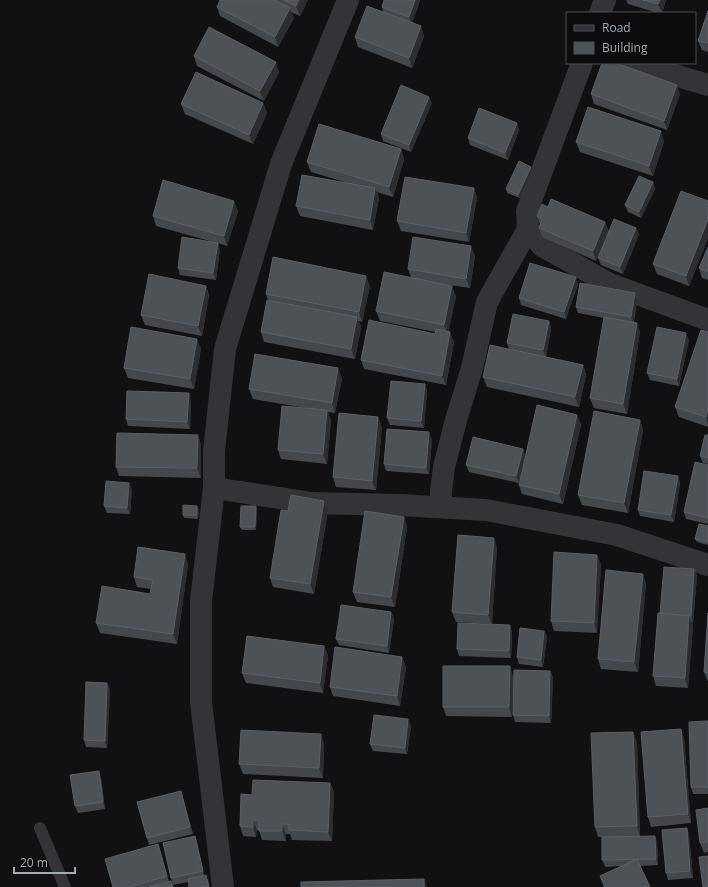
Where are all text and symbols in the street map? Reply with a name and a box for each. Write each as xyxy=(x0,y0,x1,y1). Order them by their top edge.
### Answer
legend xyxy=(566,12,696,64)
text: Road xyxy=(602,19,631,36)
text: Building xyxy=(602,39,648,56)
scale bar xyxy=(14,849,75,875)
text: 20 m xyxy=(20,854,48,871)

